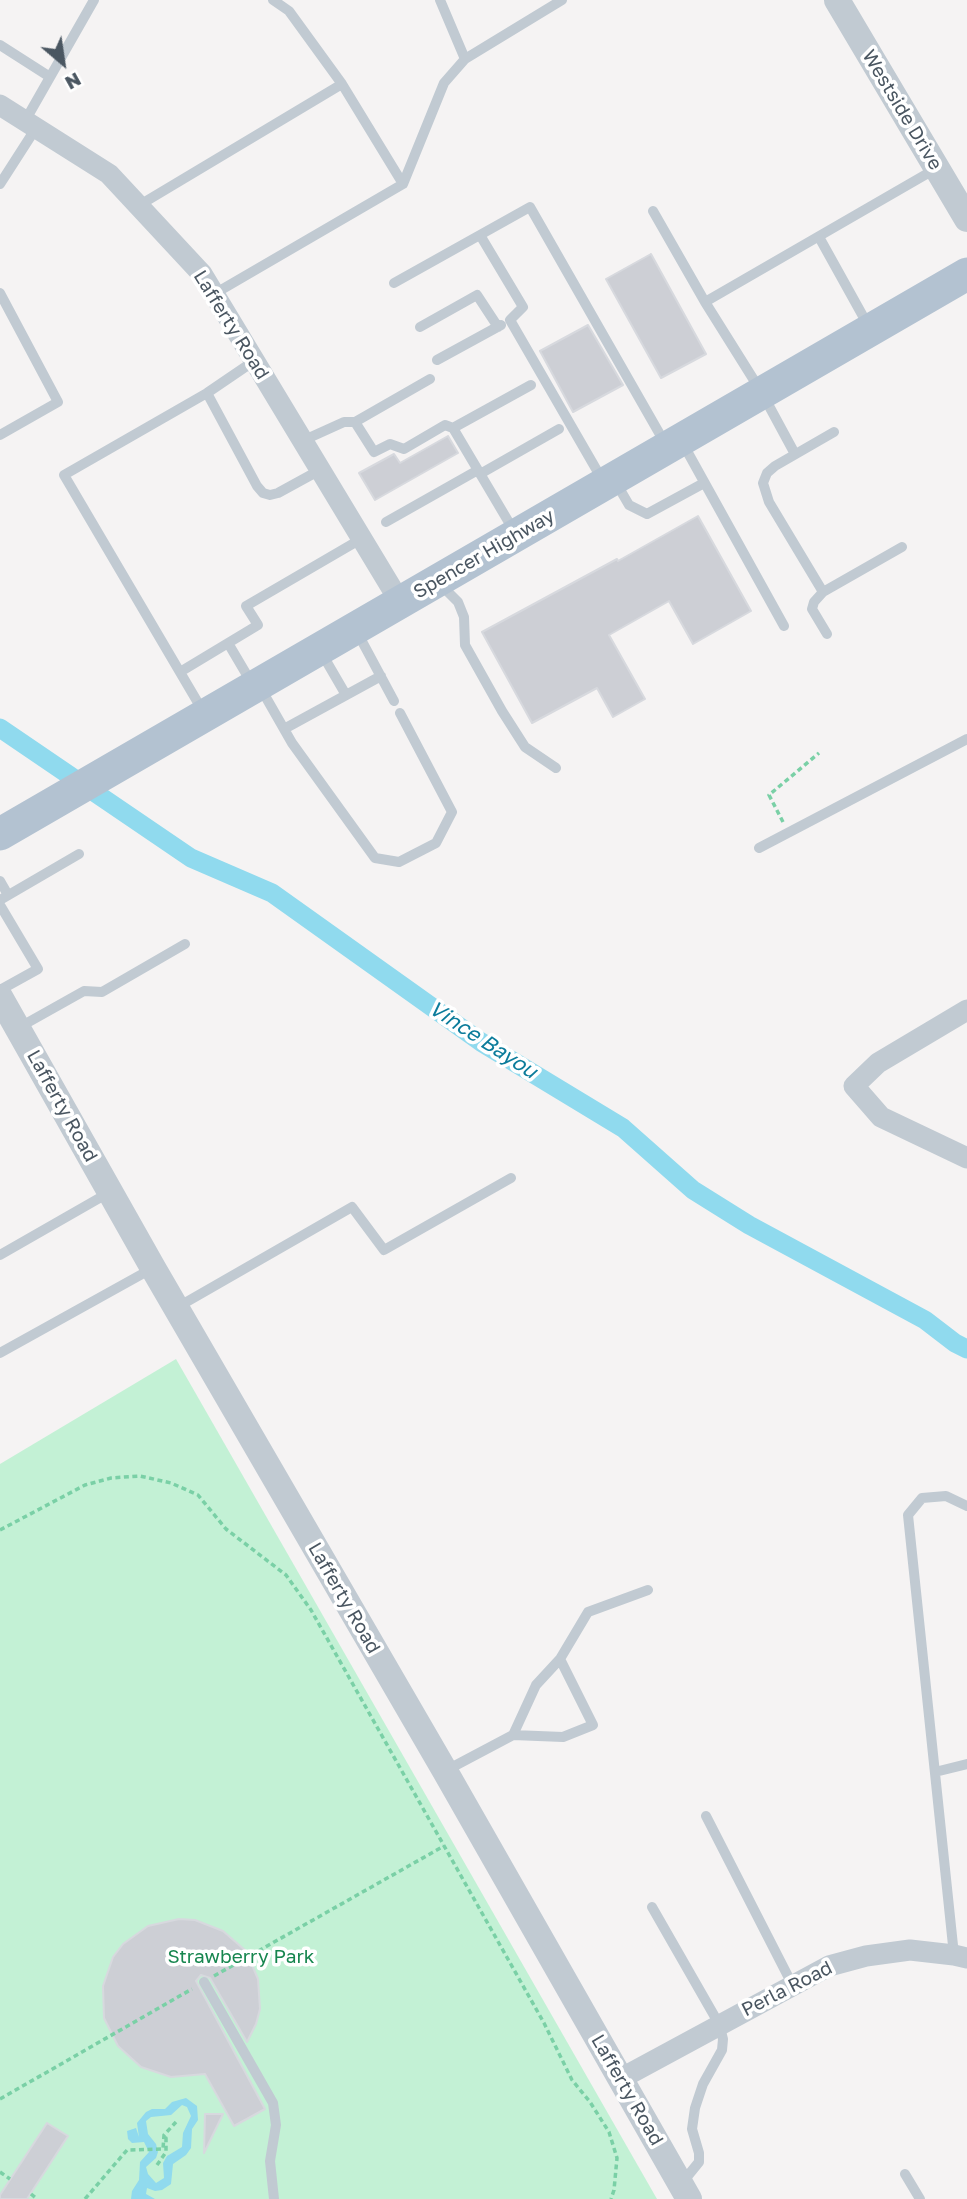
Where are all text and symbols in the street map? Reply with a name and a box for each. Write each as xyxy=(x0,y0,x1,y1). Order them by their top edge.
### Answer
north arrow xyxy=(28,28,98,98)
street label: Westside Drive xyxy=(857,46,947,174)
text: N xyxy=(62,68,85,95)
street label: Lafferty Road xyxy=(188,266,274,384)
street label: Spencer Highway xyxy=(410,504,558,604)
water label: Vince Bayou xyxy=(424,996,542,1084)
street label: Lafferty Road xyxy=(22,1046,102,1166)
street label: Lafferty Road xyxy=(303,1538,385,1658)
park label: Strawberry Park xyxy=(167,1946,315,1968)
street label: Perla Road xyxy=(738,1956,836,2022)
street label: Lafferty Road xyxy=(586,2030,668,2150)

